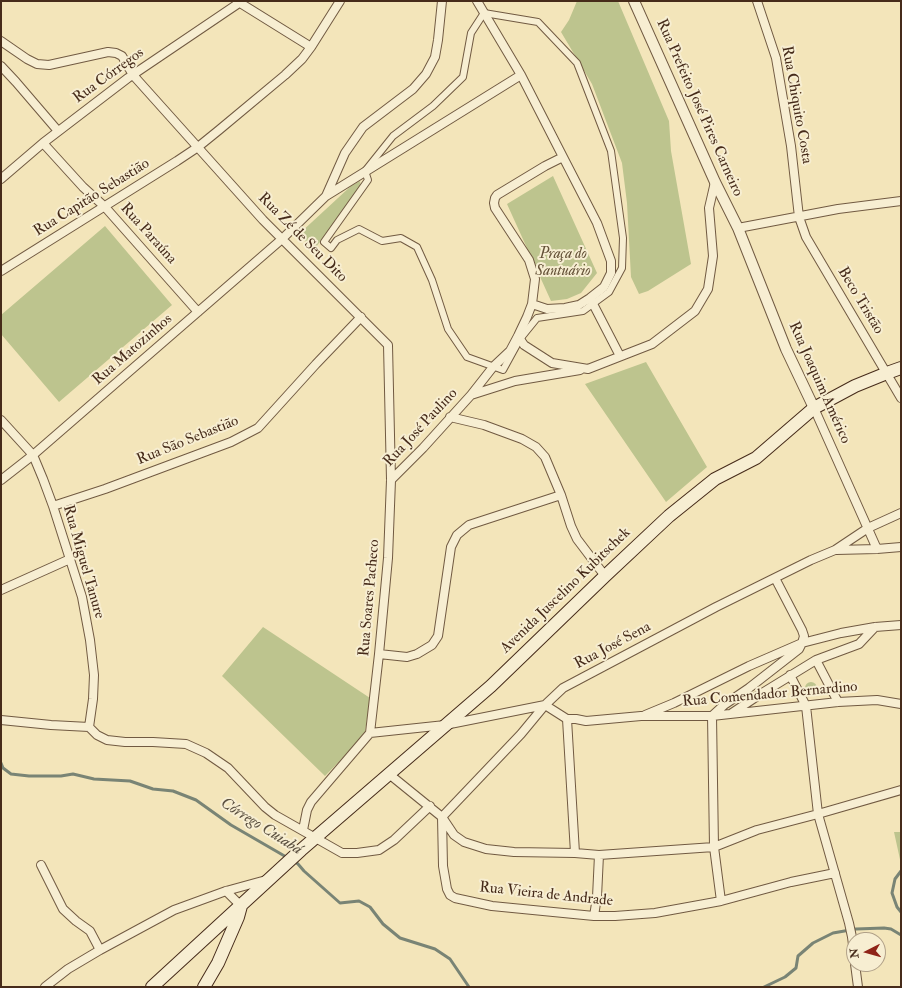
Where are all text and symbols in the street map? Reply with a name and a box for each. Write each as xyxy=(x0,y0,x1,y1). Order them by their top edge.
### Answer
street label: Rua Prefeito José Pires Carneiro xyxy=(652,17,746,199)
street label: Rua Córregos xyxy=(70,44,148,108)
street label: Rua Chiquito Costa xyxy=(777,45,815,165)
street label: Rua Capitão Sebastião xyxy=(31,155,153,241)
street label: Rua Zé de Seu Dito xyxy=(254,190,350,286)
street label: Rua Paraúna xyxy=(116,200,180,268)
park label: Praça do Santuário xyxy=(535,246,591,281)
street label: Beco Tristão xyxy=(833,264,887,338)
street label: Rua Matozinhos xyxy=(90,311,176,389)
street label: Rua Joaquim Américo xyxy=(784,319,854,447)
street label: Rua José Paulino xyxy=(380,385,462,471)
street label: Rua São Sebastião xyxy=(135,412,241,470)
street label: Rua Miguel Tanure xyxy=(58,503,108,621)
street label: Avenida Juscelino Kubitschek xyxy=(497,524,635,658)
street label: Rua Soares Pacheco xyxy=(356,539,384,657)
street label: Rua José Sena xyxy=(572,618,654,674)
street label: Rua Comendador Bernardino xyxy=(682,678,858,712)
water label: Córrego Cuiabá xyxy=(216,794,306,860)
street label: Rua Vieira de Andrade xyxy=(478,879,614,911)
north arrow xyxy=(846,932,886,972)
text: N xyxy=(848,948,862,959)

